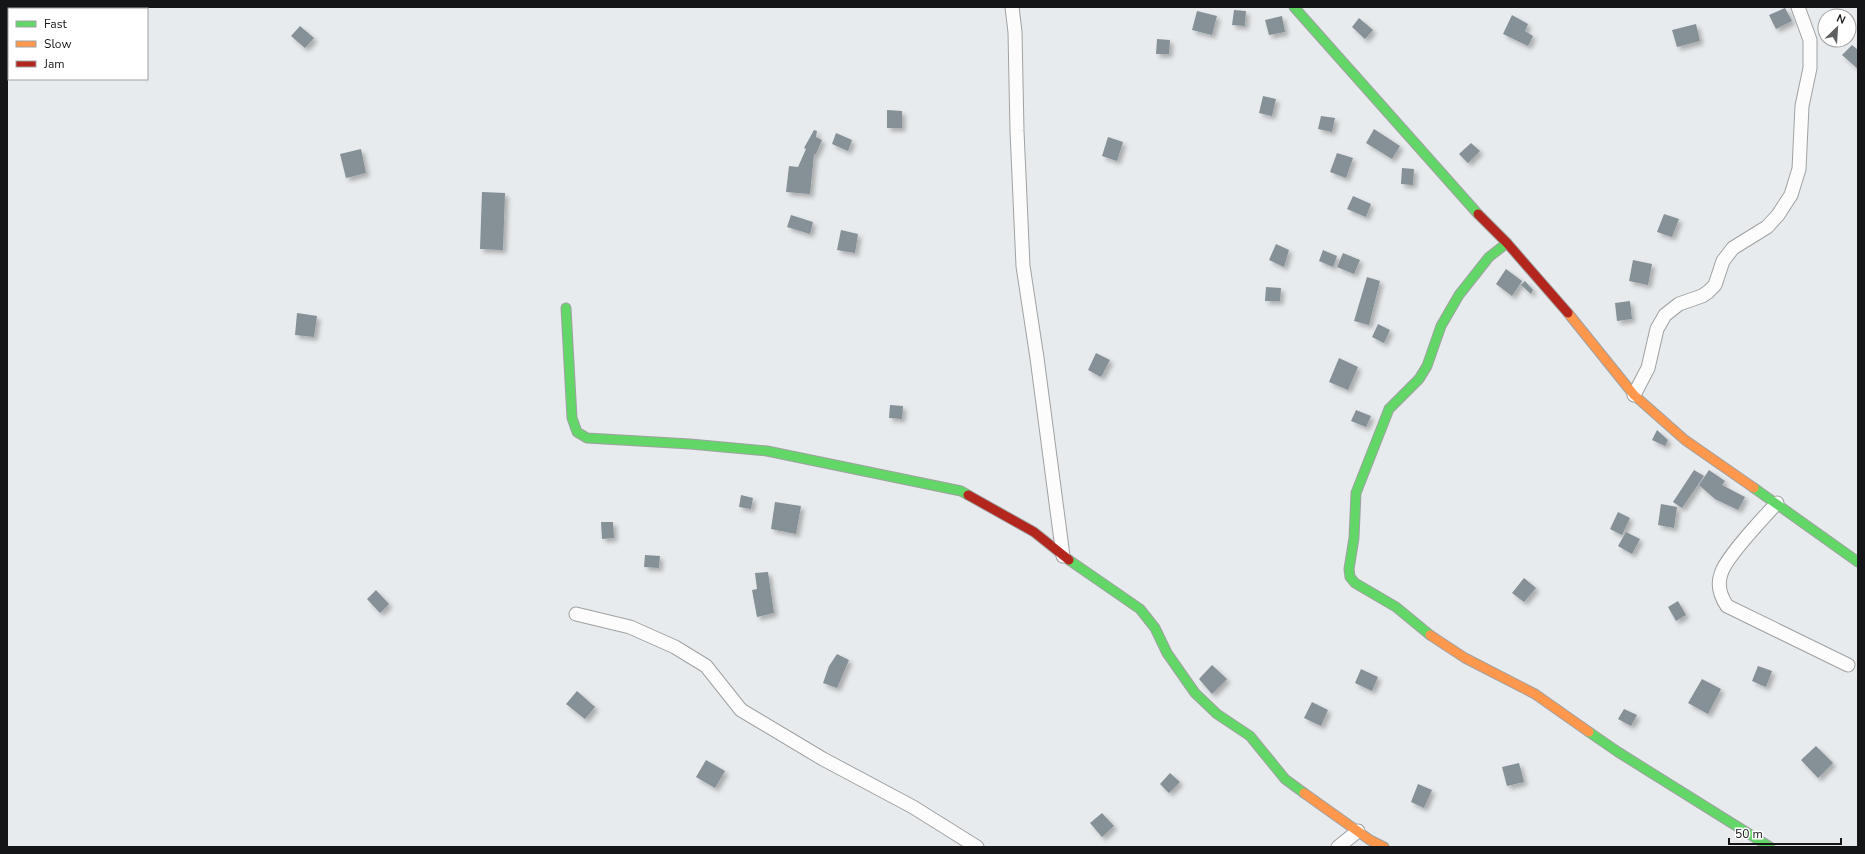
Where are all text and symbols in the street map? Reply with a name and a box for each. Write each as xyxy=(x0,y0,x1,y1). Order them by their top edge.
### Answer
legend xyxy=(8,8,148,80)
north arrow xyxy=(1817,8,1857,48)
text: N xyxy=(1834,11,1848,28)
text: Fast xyxy=(44,16,67,32)
text: Slow xyxy=(44,36,72,52)
text: Jam xyxy=(43,56,65,72)
scale bar xyxy=(1729,820,1841,846)
text: 50 m xyxy=(1735,826,1763,842)

